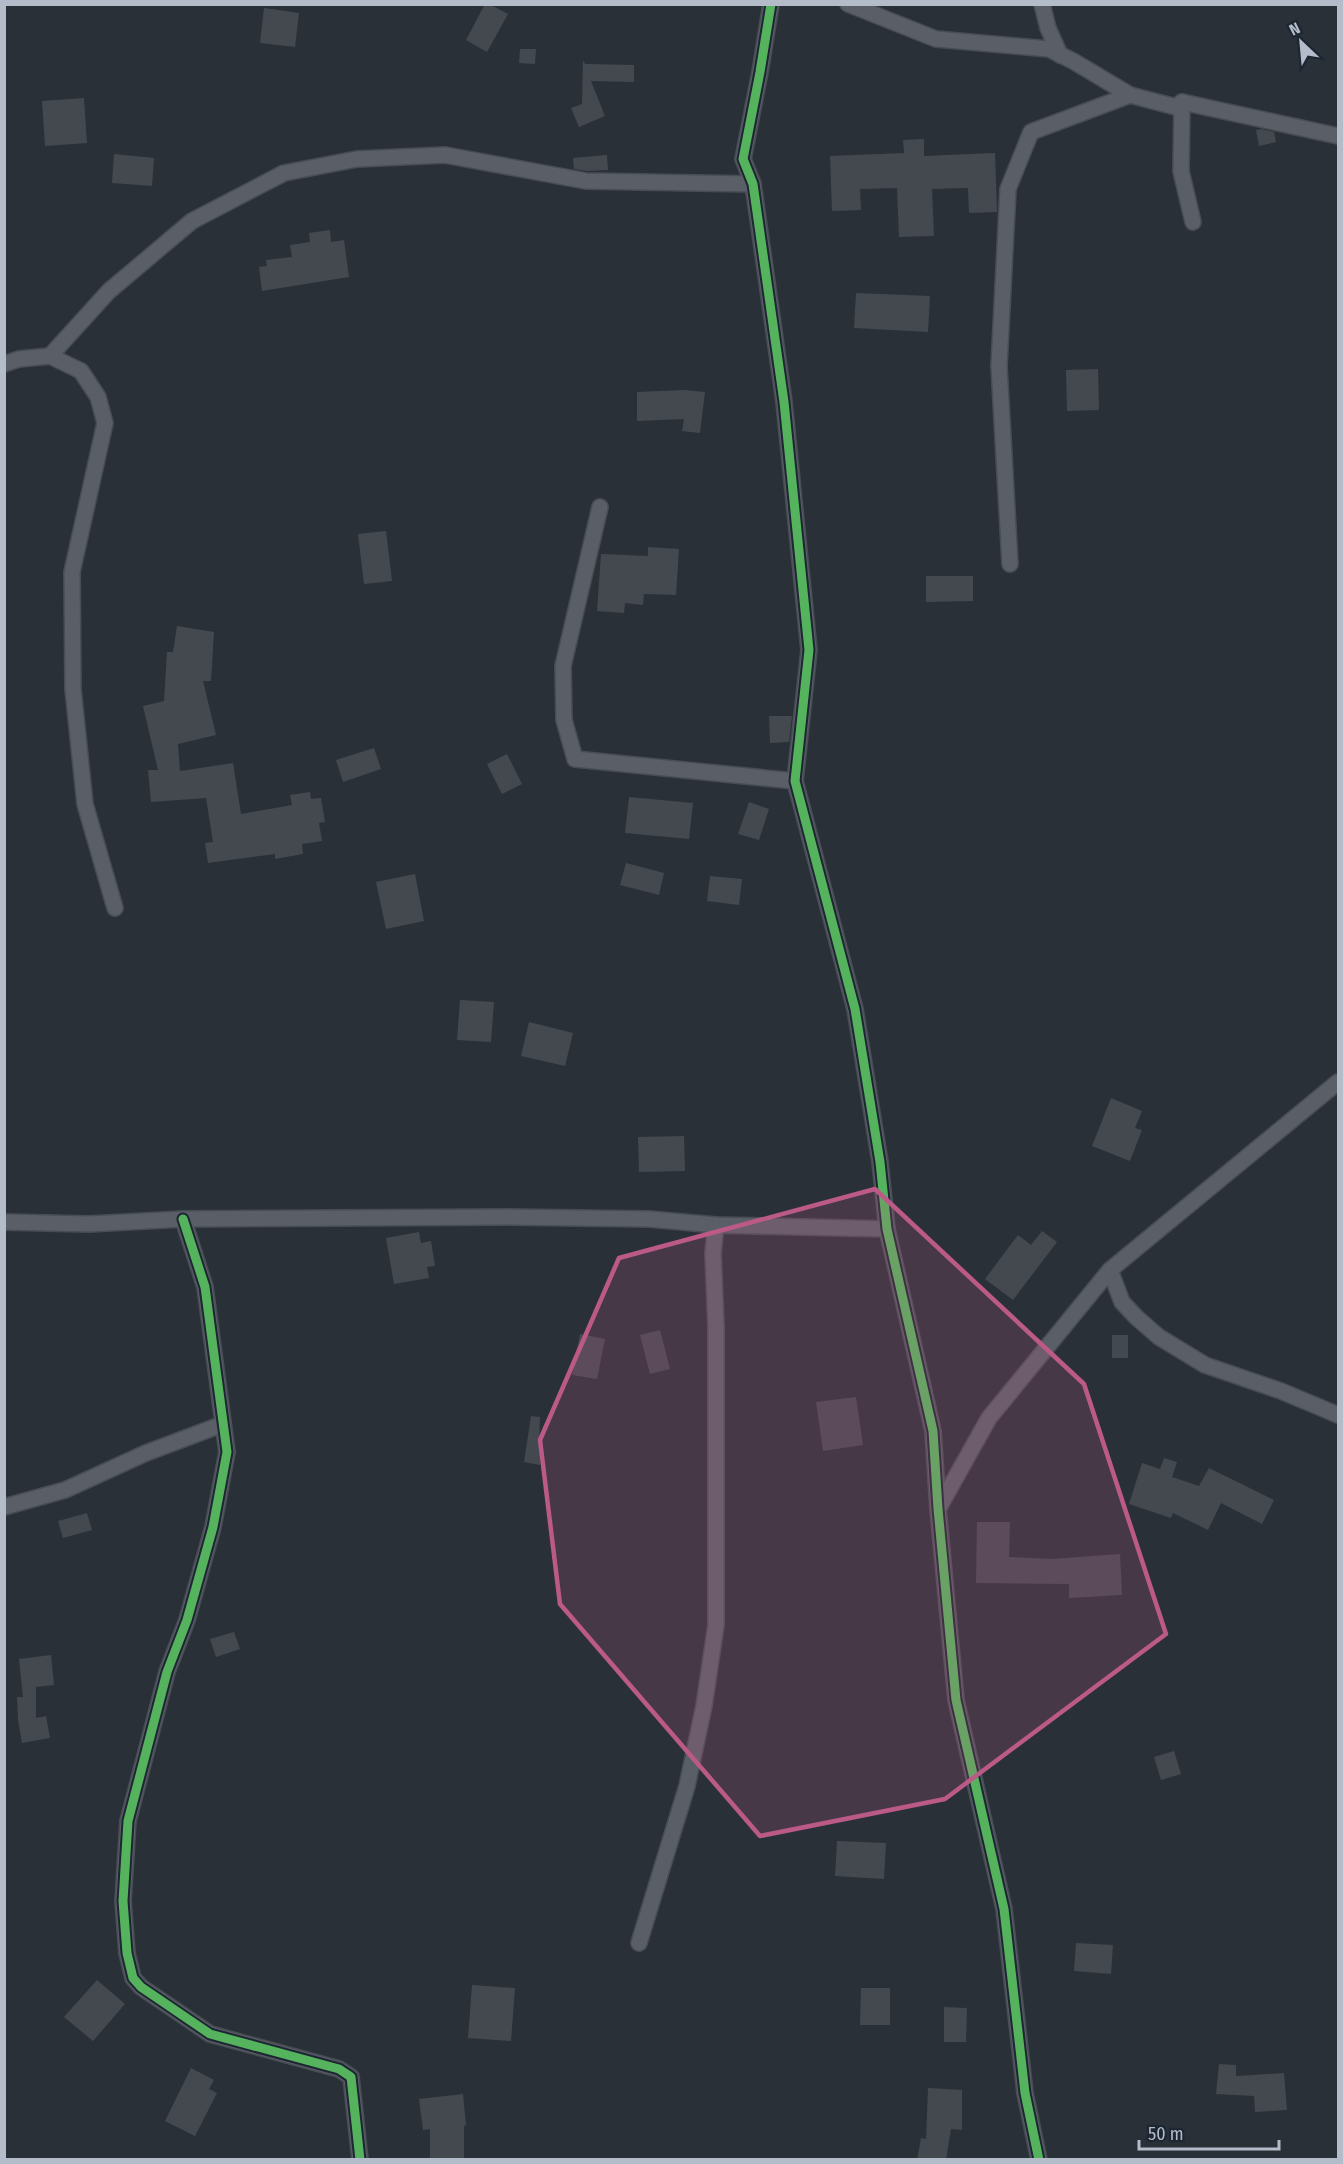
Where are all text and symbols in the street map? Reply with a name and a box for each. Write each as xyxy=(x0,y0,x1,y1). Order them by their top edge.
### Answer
north arrow xyxy=(1271,12,1331,72)
text: N xyxy=(1286,18,1303,40)
scale bar xyxy=(1139,2113,1278,2151)
text: 50 m xyxy=(1148,2123,1184,2145)

